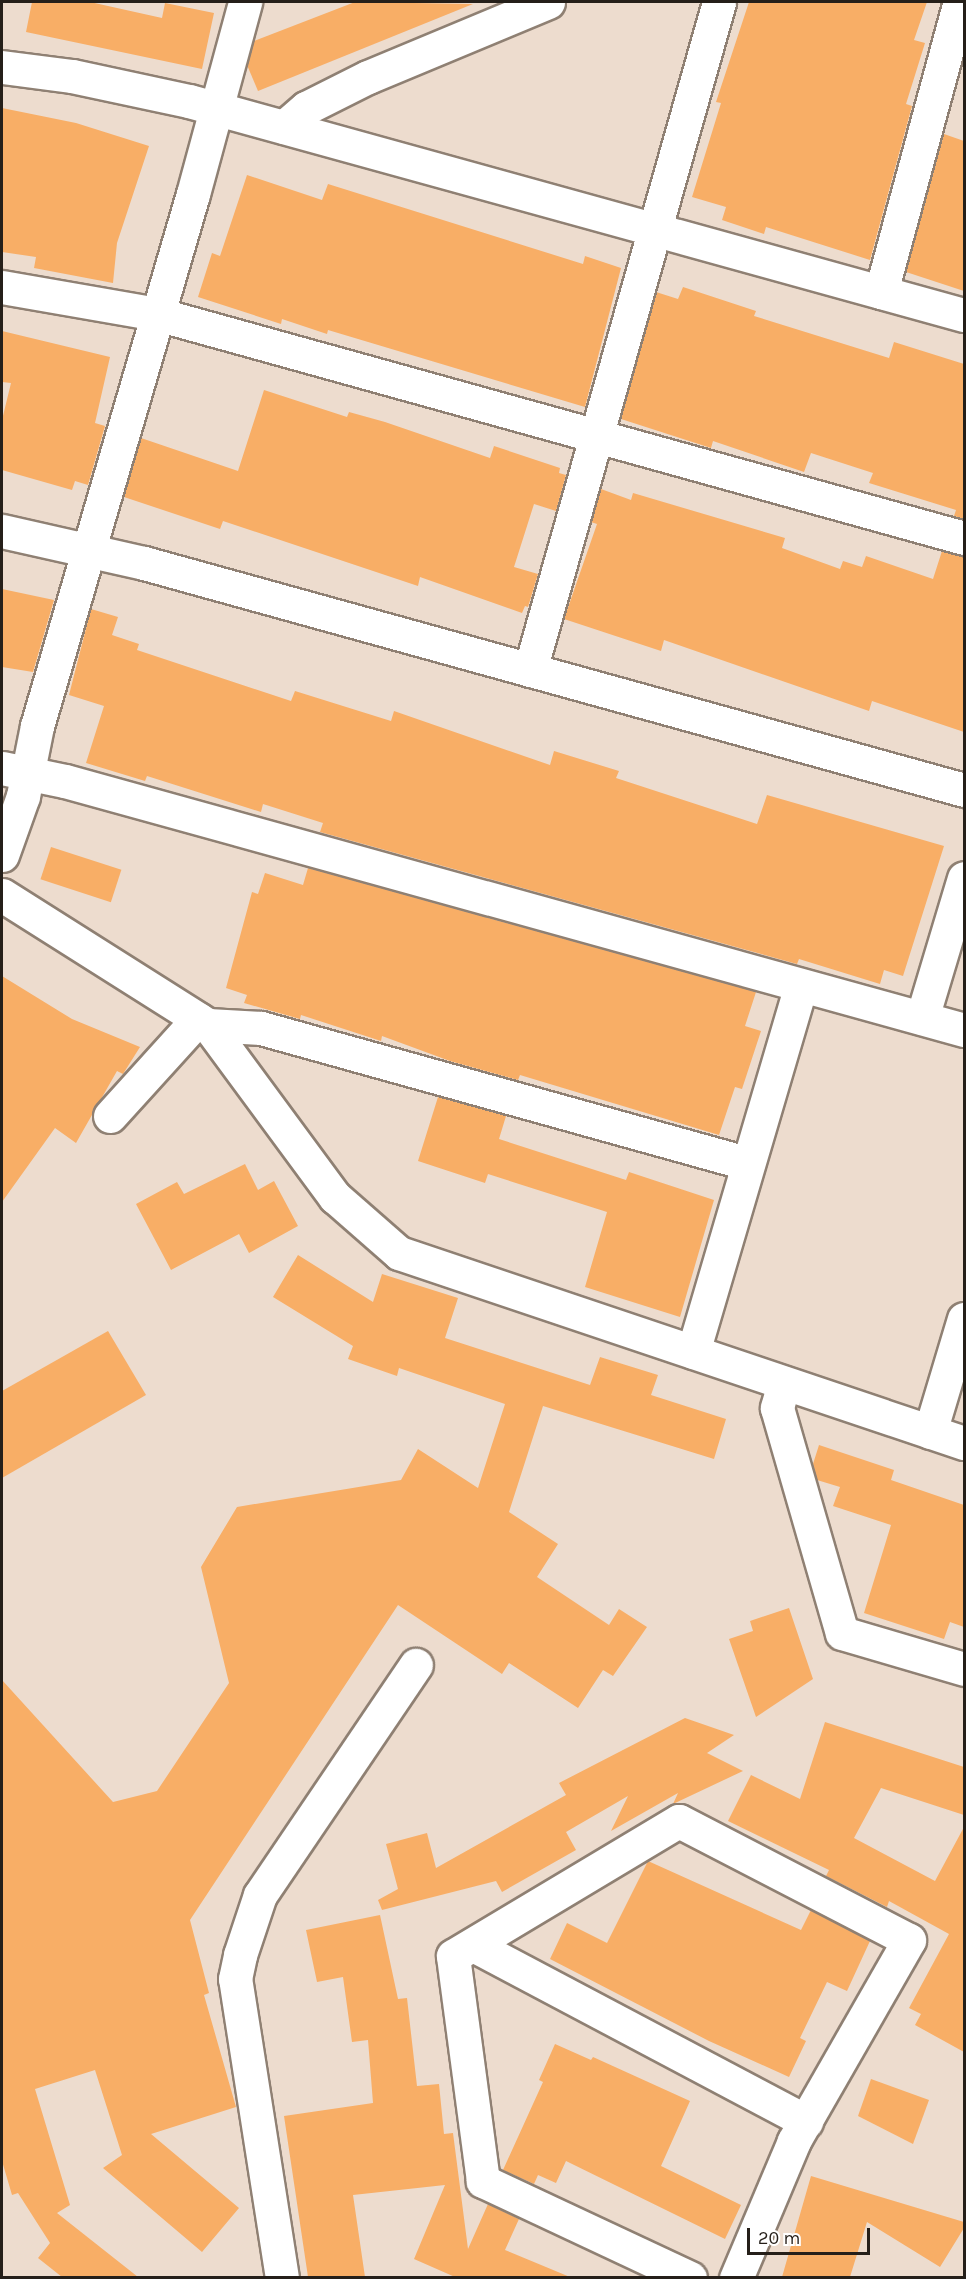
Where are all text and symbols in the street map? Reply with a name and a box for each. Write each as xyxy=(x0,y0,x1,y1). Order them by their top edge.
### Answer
scale bar xyxy=(750,2216,873,2254)
text: 20 m xyxy=(758,2227,800,2249)

